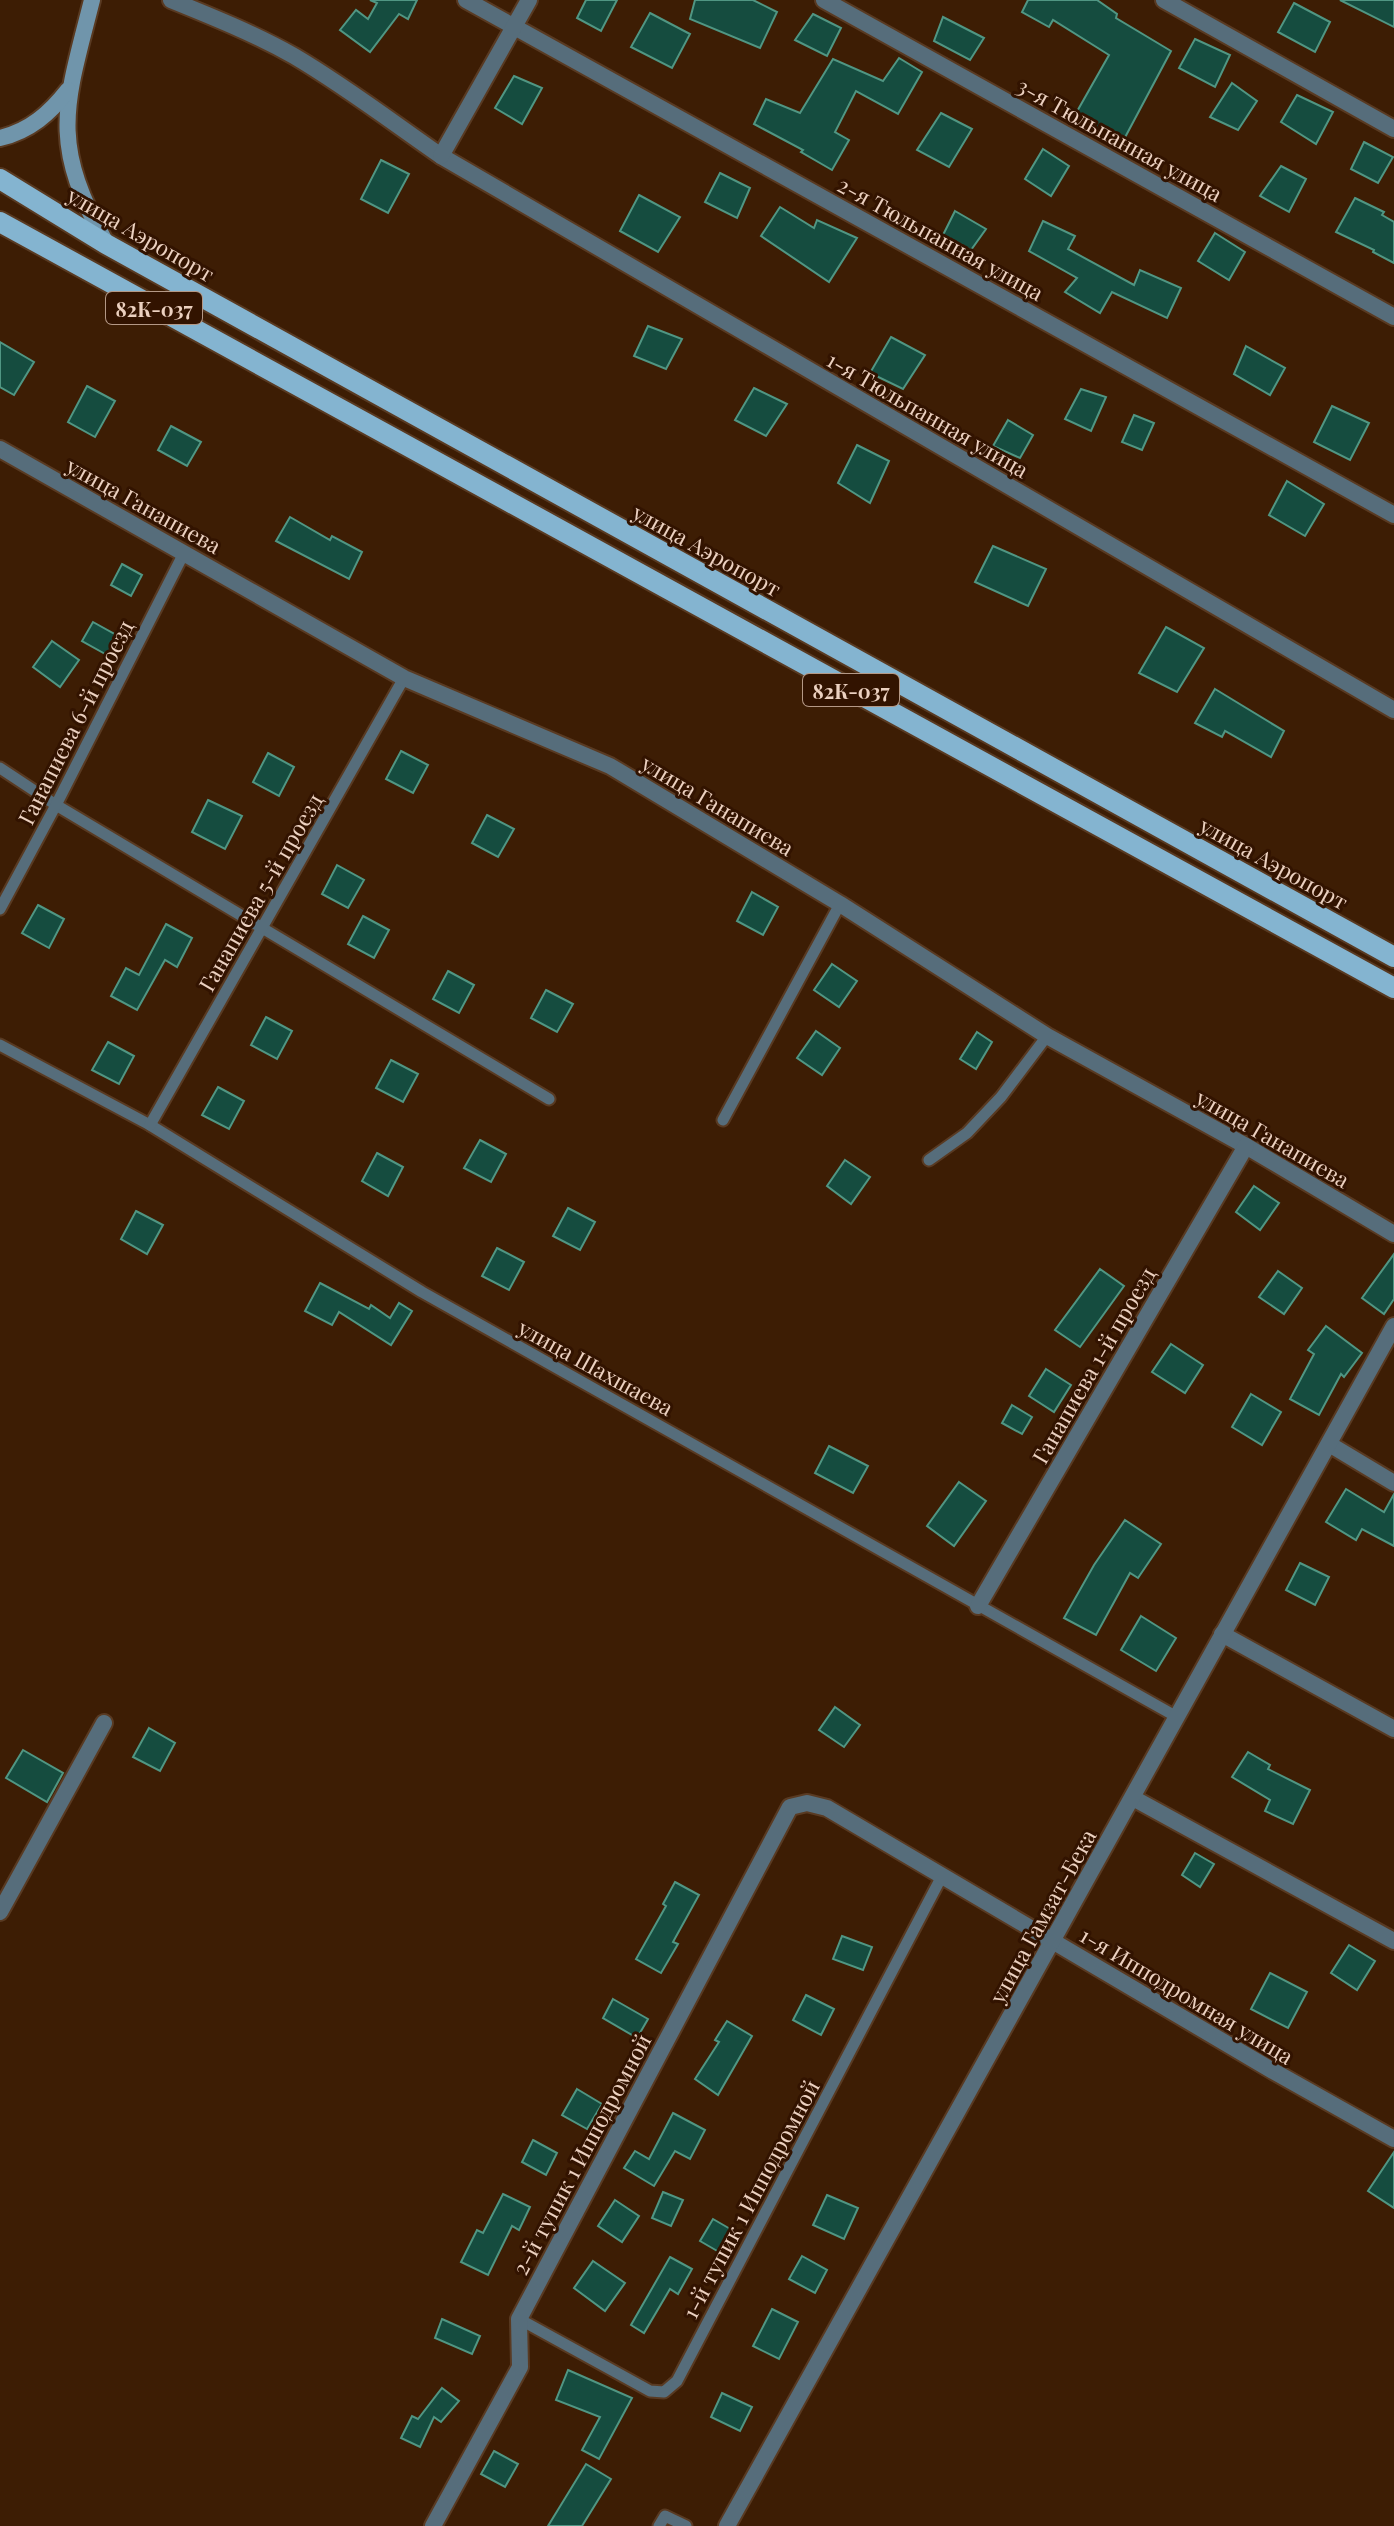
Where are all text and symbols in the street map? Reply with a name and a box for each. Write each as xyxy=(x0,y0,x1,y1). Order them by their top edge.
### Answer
street label: 3-я Тюльпанная улица xyxy=(1012,70,1228,208)
street label: 2-я Тюльпанная улица xyxy=(833,169,1049,307)
street label: улица Аэропорт xyxy=(61,179,220,288)
road number: 82К-037 xyxy=(106,292,202,324)
street label: 1-я Тюльпанная улица xyxy=(822,344,1034,484)
street label: улица Ганапиева xyxy=(60,450,227,560)
street label: улица Аэропорт xyxy=(627,496,786,603)
street label: Ганапиева 6-й проезд xyxy=(10,614,140,830)
road number: 82К-037 xyxy=(803,674,899,706)
street label: улица Ганапиева xyxy=(635,747,800,862)
street label: Ганапиева 5-й проезд xyxy=(191,787,329,996)
street label: улица Аэропорт xyxy=(1194,809,1353,916)
street label: улица Ганапиева xyxy=(1190,1081,1355,1194)
street label: Ганапиева 1-й проезд xyxy=(1024,1261,1162,1469)
street label: улица Шахшаева xyxy=(512,1311,679,1422)
street label: улица Гамзат-Бека xyxy=(981,1824,1102,2009)
street label: 1-я Ипподромная улица xyxy=(1075,1919,1299,2071)
street label: 2-й тупик 1 Ипподромной xyxy=(505,2028,657,2280)
street label: 1-й тупик 1 Ипподромной xyxy=(674,2074,826,2324)

